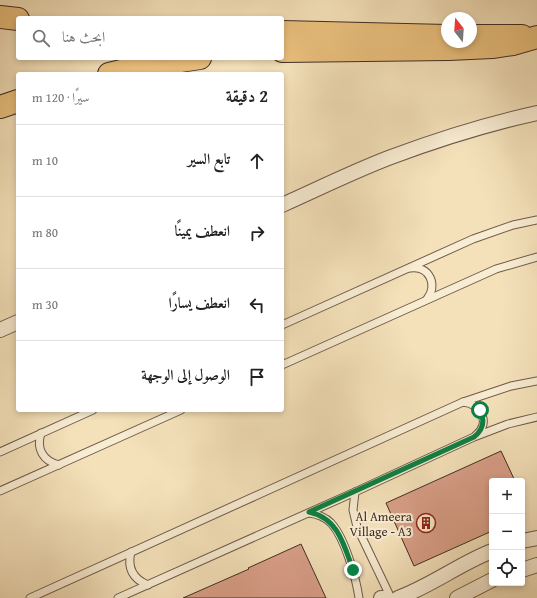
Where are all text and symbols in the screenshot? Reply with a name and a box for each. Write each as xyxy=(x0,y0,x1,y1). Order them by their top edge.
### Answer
north arrow xyxy=(441,12,477,48)
search box xyxy=(16,16,284,60)
text: ابحث هنا xyxy=(62,26,105,47)
icon: search xyxy=(30,27,52,49)
text: 2 دقيقة xyxy=(226,83,268,108)
text: سيرًا · 120 m xyxy=(32,88,90,107)
text: تابع السير xyxy=(188,148,230,169)
icon: ahead xyxy=(246,150,268,172)
text: 10 m xyxy=(32,151,58,170)
text: انعطف يمينًا xyxy=(174,220,230,241)
icon: right xyxy=(246,222,268,244)
text: 80 m xyxy=(32,223,58,242)
text: انعطف يسارًا xyxy=(168,292,230,313)
icon: left xyxy=(246,294,268,316)
text: 30 m xyxy=(32,295,58,314)
text: الوصول إلى الوجهة xyxy=(141,364,230,385)
icon: arrive xyxy=(246,366,268,388)
route start xyxy=(471,401,489,419)
map controls xyxy=(489,478,525,586)
button: + xyxy=(489,478,525,514)
place label: Al Ameera Village - A3 xyxy=(349,507,413,541)
building icon: Al Ameera Village - A3 xyxy=(415,512,437,534)
button: − xyxy=(489,514,525,550)
button: locate xyxy=(489,550,525,586)
route end xyxy=(344,561,362,579)

